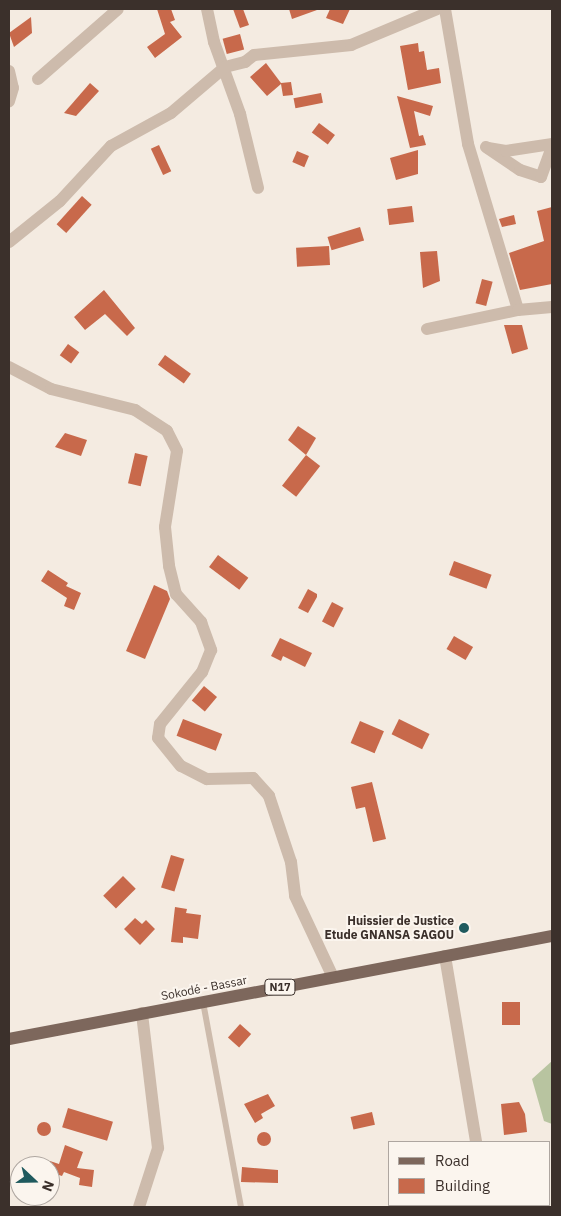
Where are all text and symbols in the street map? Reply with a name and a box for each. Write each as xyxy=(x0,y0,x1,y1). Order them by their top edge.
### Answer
place label: Huissier de Justice Etude GNANSA SAGOU xyxy=(324,914,454,942)
marker: Huissier de Justice Etude GNANSA SAGOU xyxy=(458,922,470,934)
street label: Sokodé - Bassar xyxy=(160,973,248,1003)
road number: N17 xyxy=(264,979,296,996)
legend xyxy=(388,1141,551,1206)
text: Road xyxy=(435,1151,470,1170)
north arrow xyxy=(10,1156,60,1206)
text: Building xyxy=(435,1176,490,1195)
text: N xyxy=(38,1178,58,1194)

